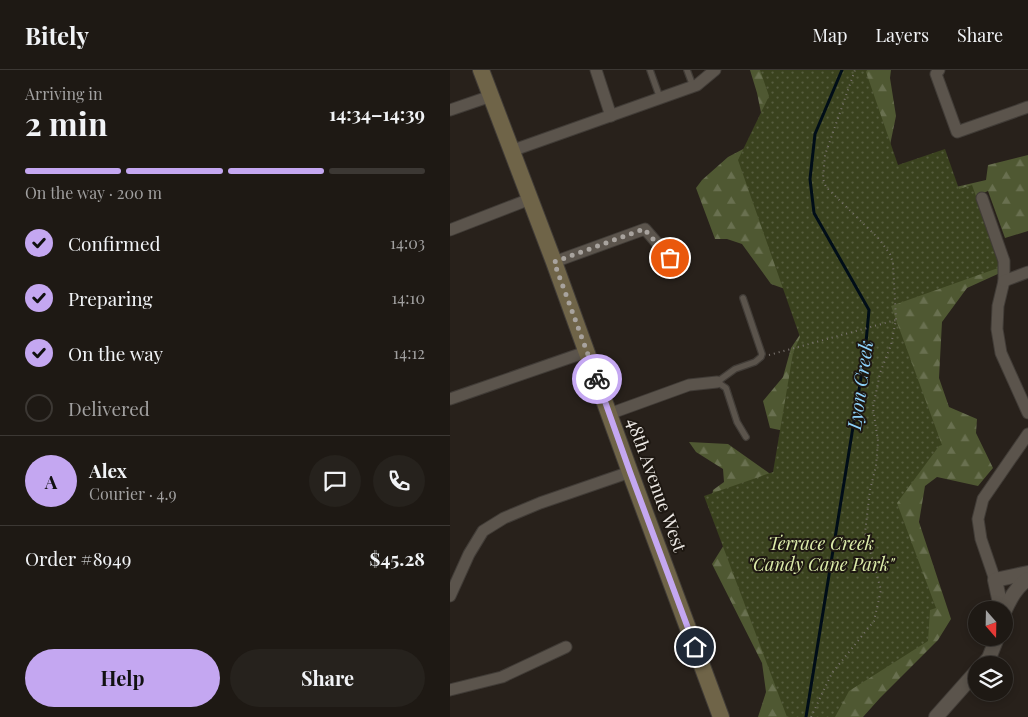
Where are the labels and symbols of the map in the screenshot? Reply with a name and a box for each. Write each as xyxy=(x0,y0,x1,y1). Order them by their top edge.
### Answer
pin xyxy=(649,237,691,279)
water label: Lyon Creek xyxy=(840,338,878,432)
courier xyxy=(572,354,622,404)
street label: 48th Avenue West xyxy=(622,414,693,556)
park label: Terrace Creek "Candy Cane Park" xyxy=(748,531,896,576)
north arrow xyxy=(968,601,1012,646)
pin xyxy=(674,626,716,668)

